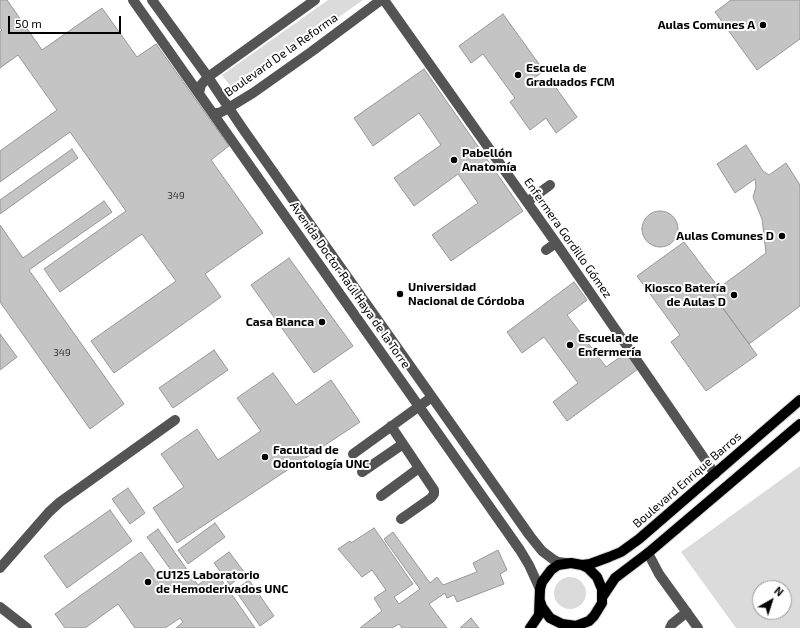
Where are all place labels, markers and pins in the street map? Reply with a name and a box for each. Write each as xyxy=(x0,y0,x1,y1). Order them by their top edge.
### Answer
place label: Aulas Comunes A xyxy=(658,18,755,32)
marker: Aulas Comunes A xyxy=(758,20,768,30)
place label: Escuela de Graduados FCM xyxy=(526,61,615,89)
marker: Escuela de Graduados FCM xyxy=(513,70,523,80)
place label: Pabellón Anatomía xyxy=(462,146,517,174)
marker: Pabellón Anatomía xyxy=(449,155,459,165)
place label: Aulas Comunes D xyxy=(676,229,774,243)
marker: Aulas Comunes D xyxy=(777,231,787,241)
place label: Universidad Nacional de Córdoba xyxy=(408,280,525,308)
place label: Kiosco Batería de Aulas D xyxy=(644,281,726,309)
marker: Universidad Nacional de Córdoba xyxy=(395,289,405,299)
marker: Kiosco Batería de Aulas D xyxy=(729,290,739,300)
place label: Casa Blanca xyxy=(246,315,314,329)
marker: Casa Blanca xyxy=(317,317,327,327)
place label: Escuela de Enfermería xyxy=(578,331,641,359)
marker: Escuela de Enfermería xyxy=(565,340,575,350)
place label: Facultad de Odontología UNC xyxy=(273,443,369,471)
marker: Facultad de Odontología UNC xyxy=(260,452,270,462)
place label: CU125 Laboratorio de Hemoderivados UNC xyxy=(156,568,288,596)
marker: CU125 Laboratorio de Hemoderivados UNC xyxy=(143,577,153,587)

